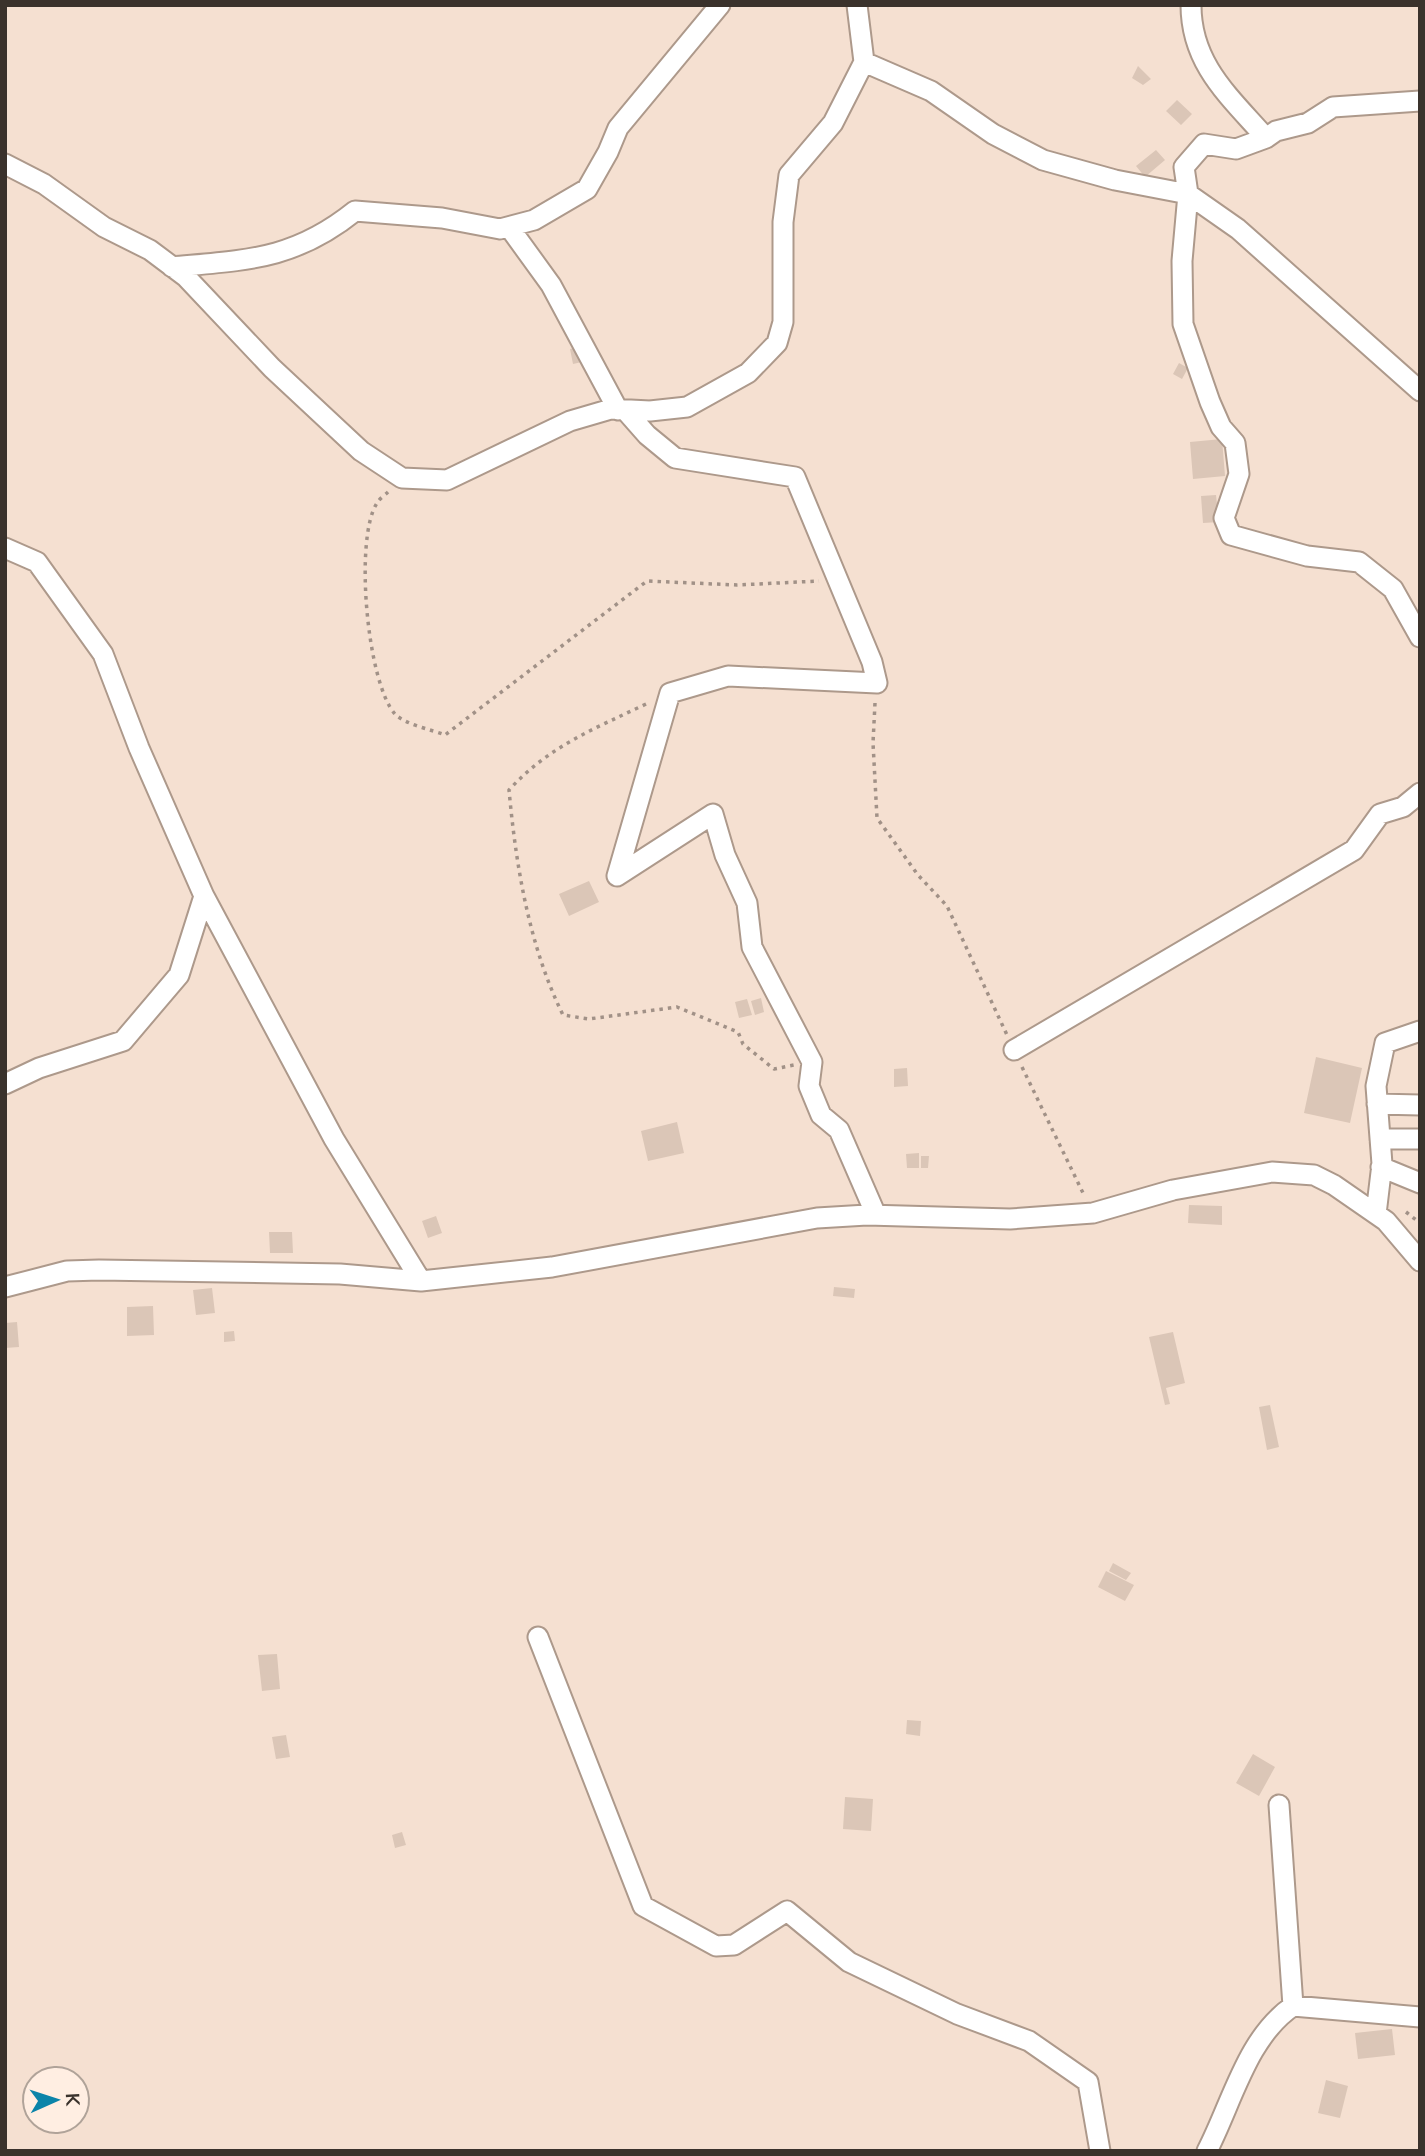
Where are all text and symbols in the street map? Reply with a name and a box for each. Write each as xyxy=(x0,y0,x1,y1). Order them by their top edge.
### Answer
north arrow xyxy=(21,2065,91,2135)
text: K xyxy=(61,2092,85,2107)

